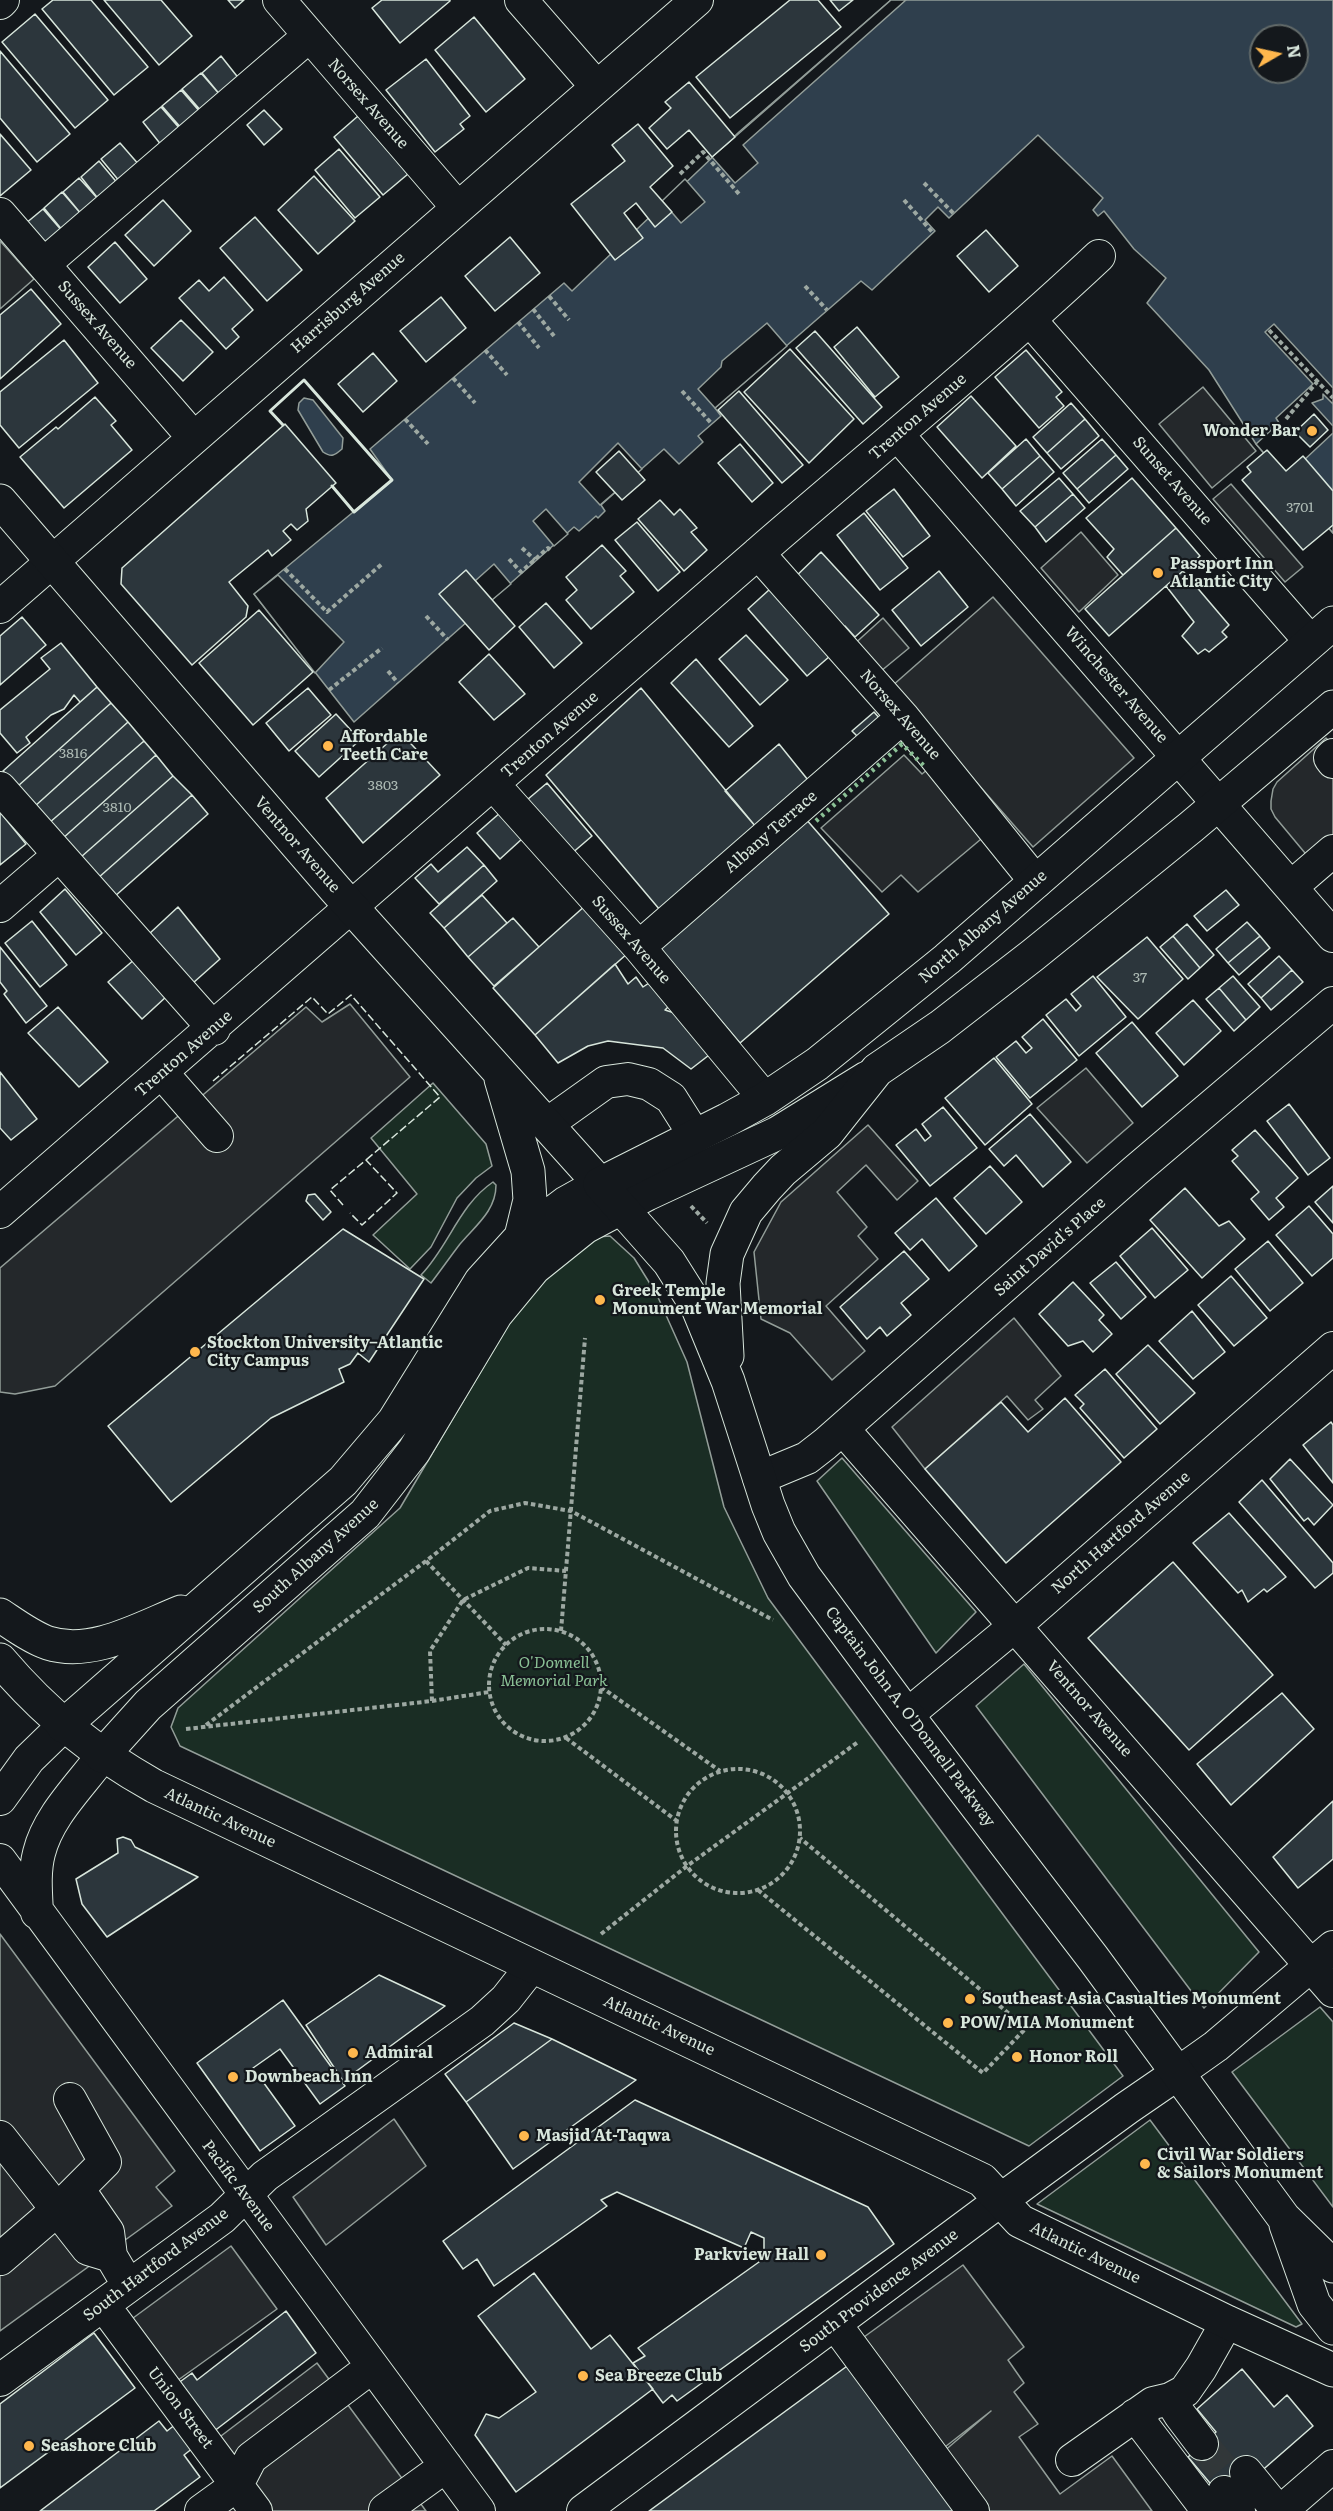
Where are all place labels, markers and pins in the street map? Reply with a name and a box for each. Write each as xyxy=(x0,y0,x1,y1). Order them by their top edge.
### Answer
place label: Wonder Bar xyxy=(1203,421,1300,441)
marker: Wonder Bar xyxy=(1305,424,1319,438)
place label: Passport Inn Atlantic City xyxy=(1170,554,1274,592)
marker: Passport Inn Atlantic City xyxy=(1151,566,1165,580)
place label: Affordable Teeth Care xyxy=(340,727,428,765)
marker: Affordable Teeth Care xyxy=(321,739,335,753)
place label: Greek Temple Monument War Memorial xyxy=(612,1281,822,1319)
marker: Greek Temple Monument War Memorial xyxy=(593,1293,607,1307)
place label: Stockton University–Atlantic City Campus xyxy=(207,1333,443,1371)
marker: Stockton University–Atlantic City Campus xyxy=(188,1345,202,1359)
place label: Southeast Asia Casualties Monument xyxy=(982,1989,1281,2009)
marker: Southeast Asia Casualties Monument xyxy=(963,1992,977,2006)
place label: POW/MIA Monument xyxy=(960,2013,1134,2033)
marker: POW/MIA Monument xyxy=(941,2016,955,2030)
place label: Admiral xyxy=(365,2043,433,2063)
marker: Admiral xyxy=(346,2046,360,2060)
place label: Honor Roll xyxy=(1029,2047,1118,2067)
marker: Honor Roll xyxy=(1010,2050,1024,2064)
place label: Downbeach Inn xyxy=(245,2067,373,2087)
marker: Downbeach Inn xyxy=(226,2070,240,2084)
place label: Masjid At-Taqwa xyxy=(536,2126,670,2146)
marker: Masjid At-Taqwa xyxy=(517,2129,531,2143)
place label: Civil War Soldiers & Sailors Monument xyxy=(1157,2145,1323,2183)
marker: Civil War Soldiers & Sailors Monument xyxy=(1138,2157,1152,2171)
place label: Parkview Hall xyxy=(694,2245,809,2265)
marker: Parkview Hall xyxy=(814,2248,828,2262)
place label: Sea Breeze Club xyxy=(595,2366,722,2386)
marker: Sea Breeze Club xyxy=(576,2369,590,2383)
place label: Seashore Club xyxy=(41,2436,156,2456)
marker: Seashore Club xyxy=(22,2439,36,2453)

